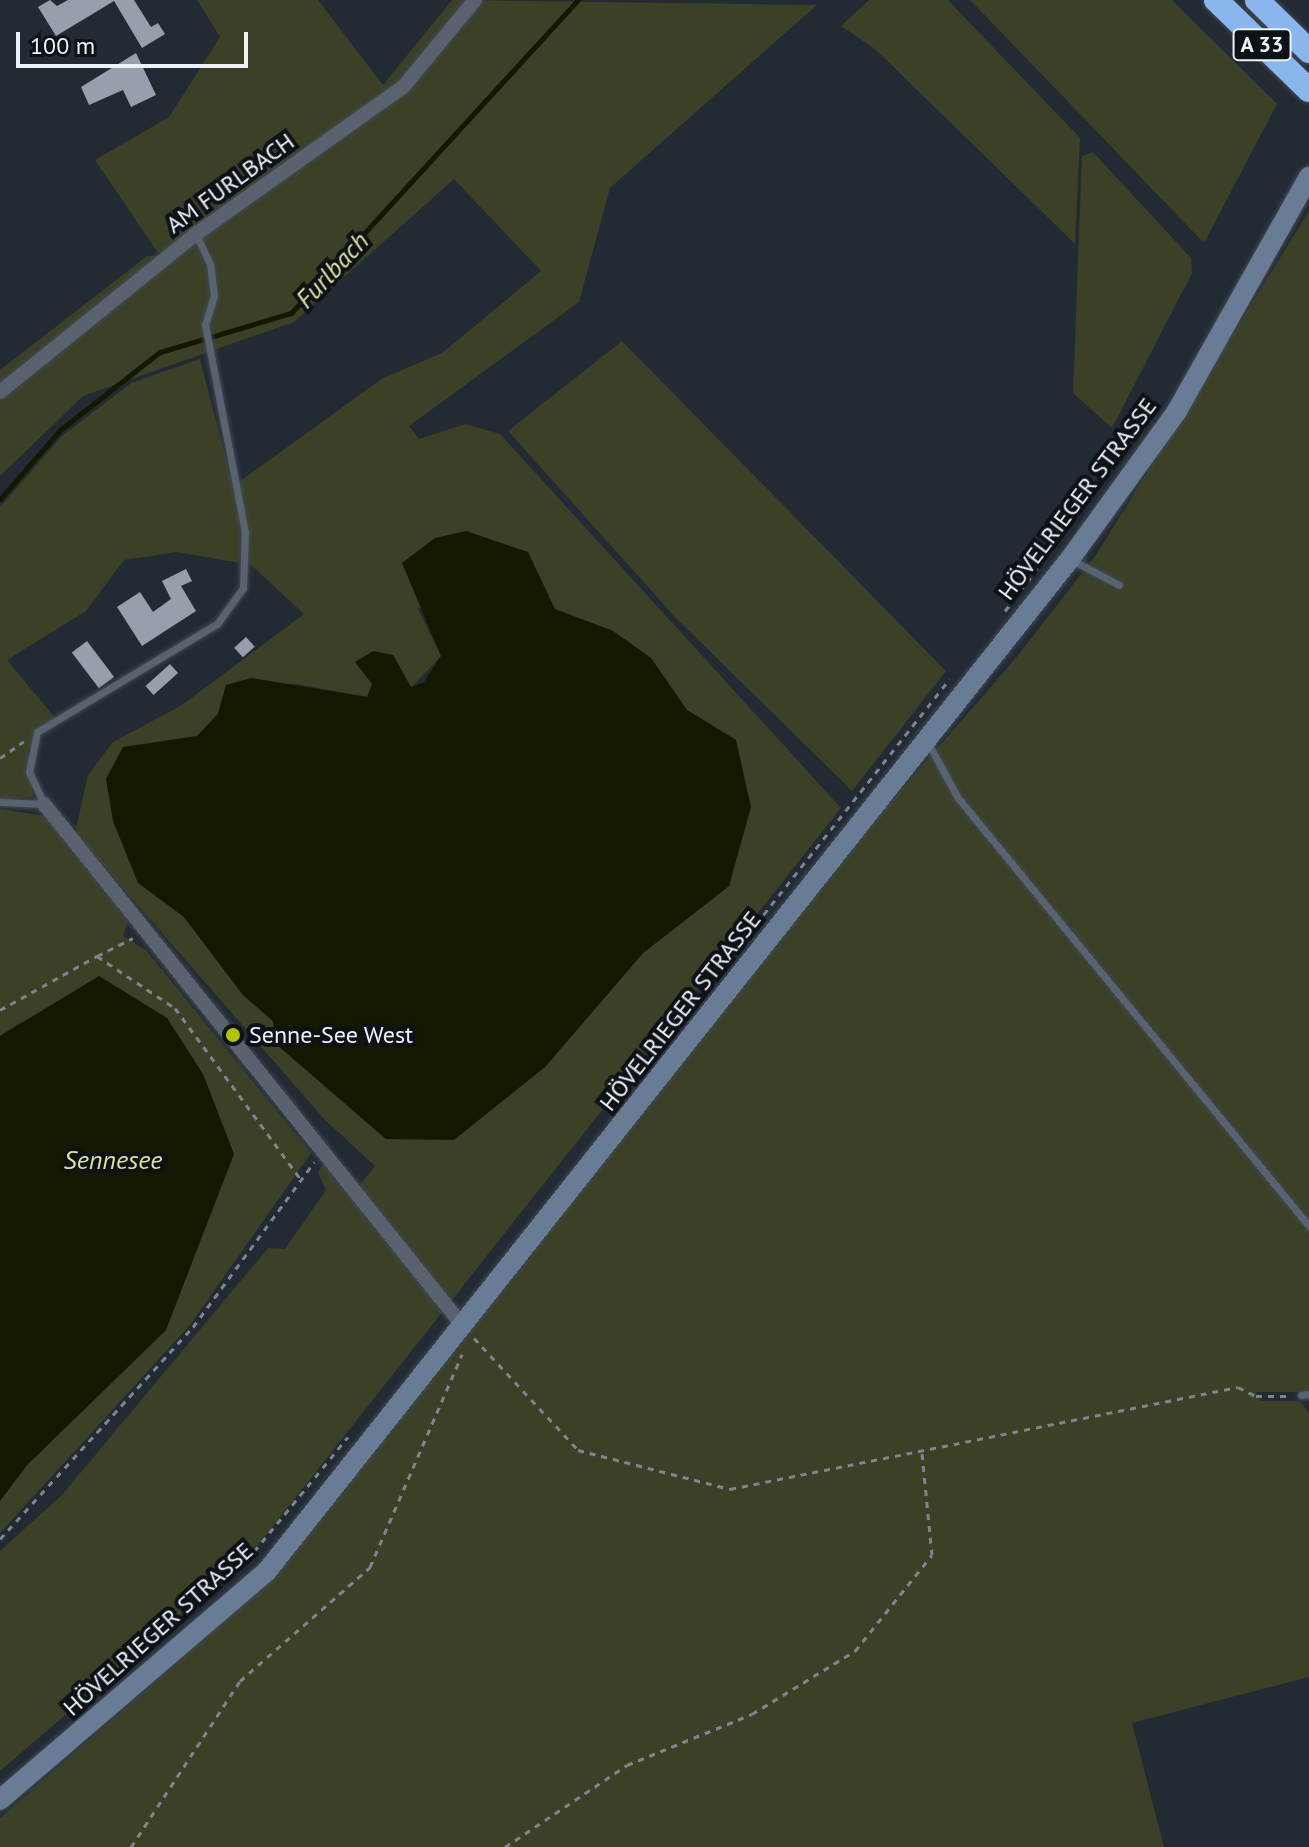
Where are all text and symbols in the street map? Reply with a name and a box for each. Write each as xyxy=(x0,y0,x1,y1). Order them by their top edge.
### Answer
scale bar xyxy=(20,16,252,66)
road number: A 33 xyxy=(1232,27,1292,63)
text: 100 m xyxy=(30,30,95,61)
street label: AM FURLBACH xyxy=(160,127,300,239)
water label: Furlbach xyxy=(289,226,375,314)
street label: HÖVELRIEGER STRASSE xyxy=(992,392,1162,606)
street label: HÖVELRIEGER STRASSE xyxy=(593,905,767,1117)
place label: Senne-See West xyxy=(249,1021,414,1049)
marker: Senne-See West xyxy=(224,1026,242,1044)
water label: Sennesee xyxy=(64,1144,162,1176)
street label: HÖVELRIEGER STRASSE xyxy=(57,1536,259,1722)

